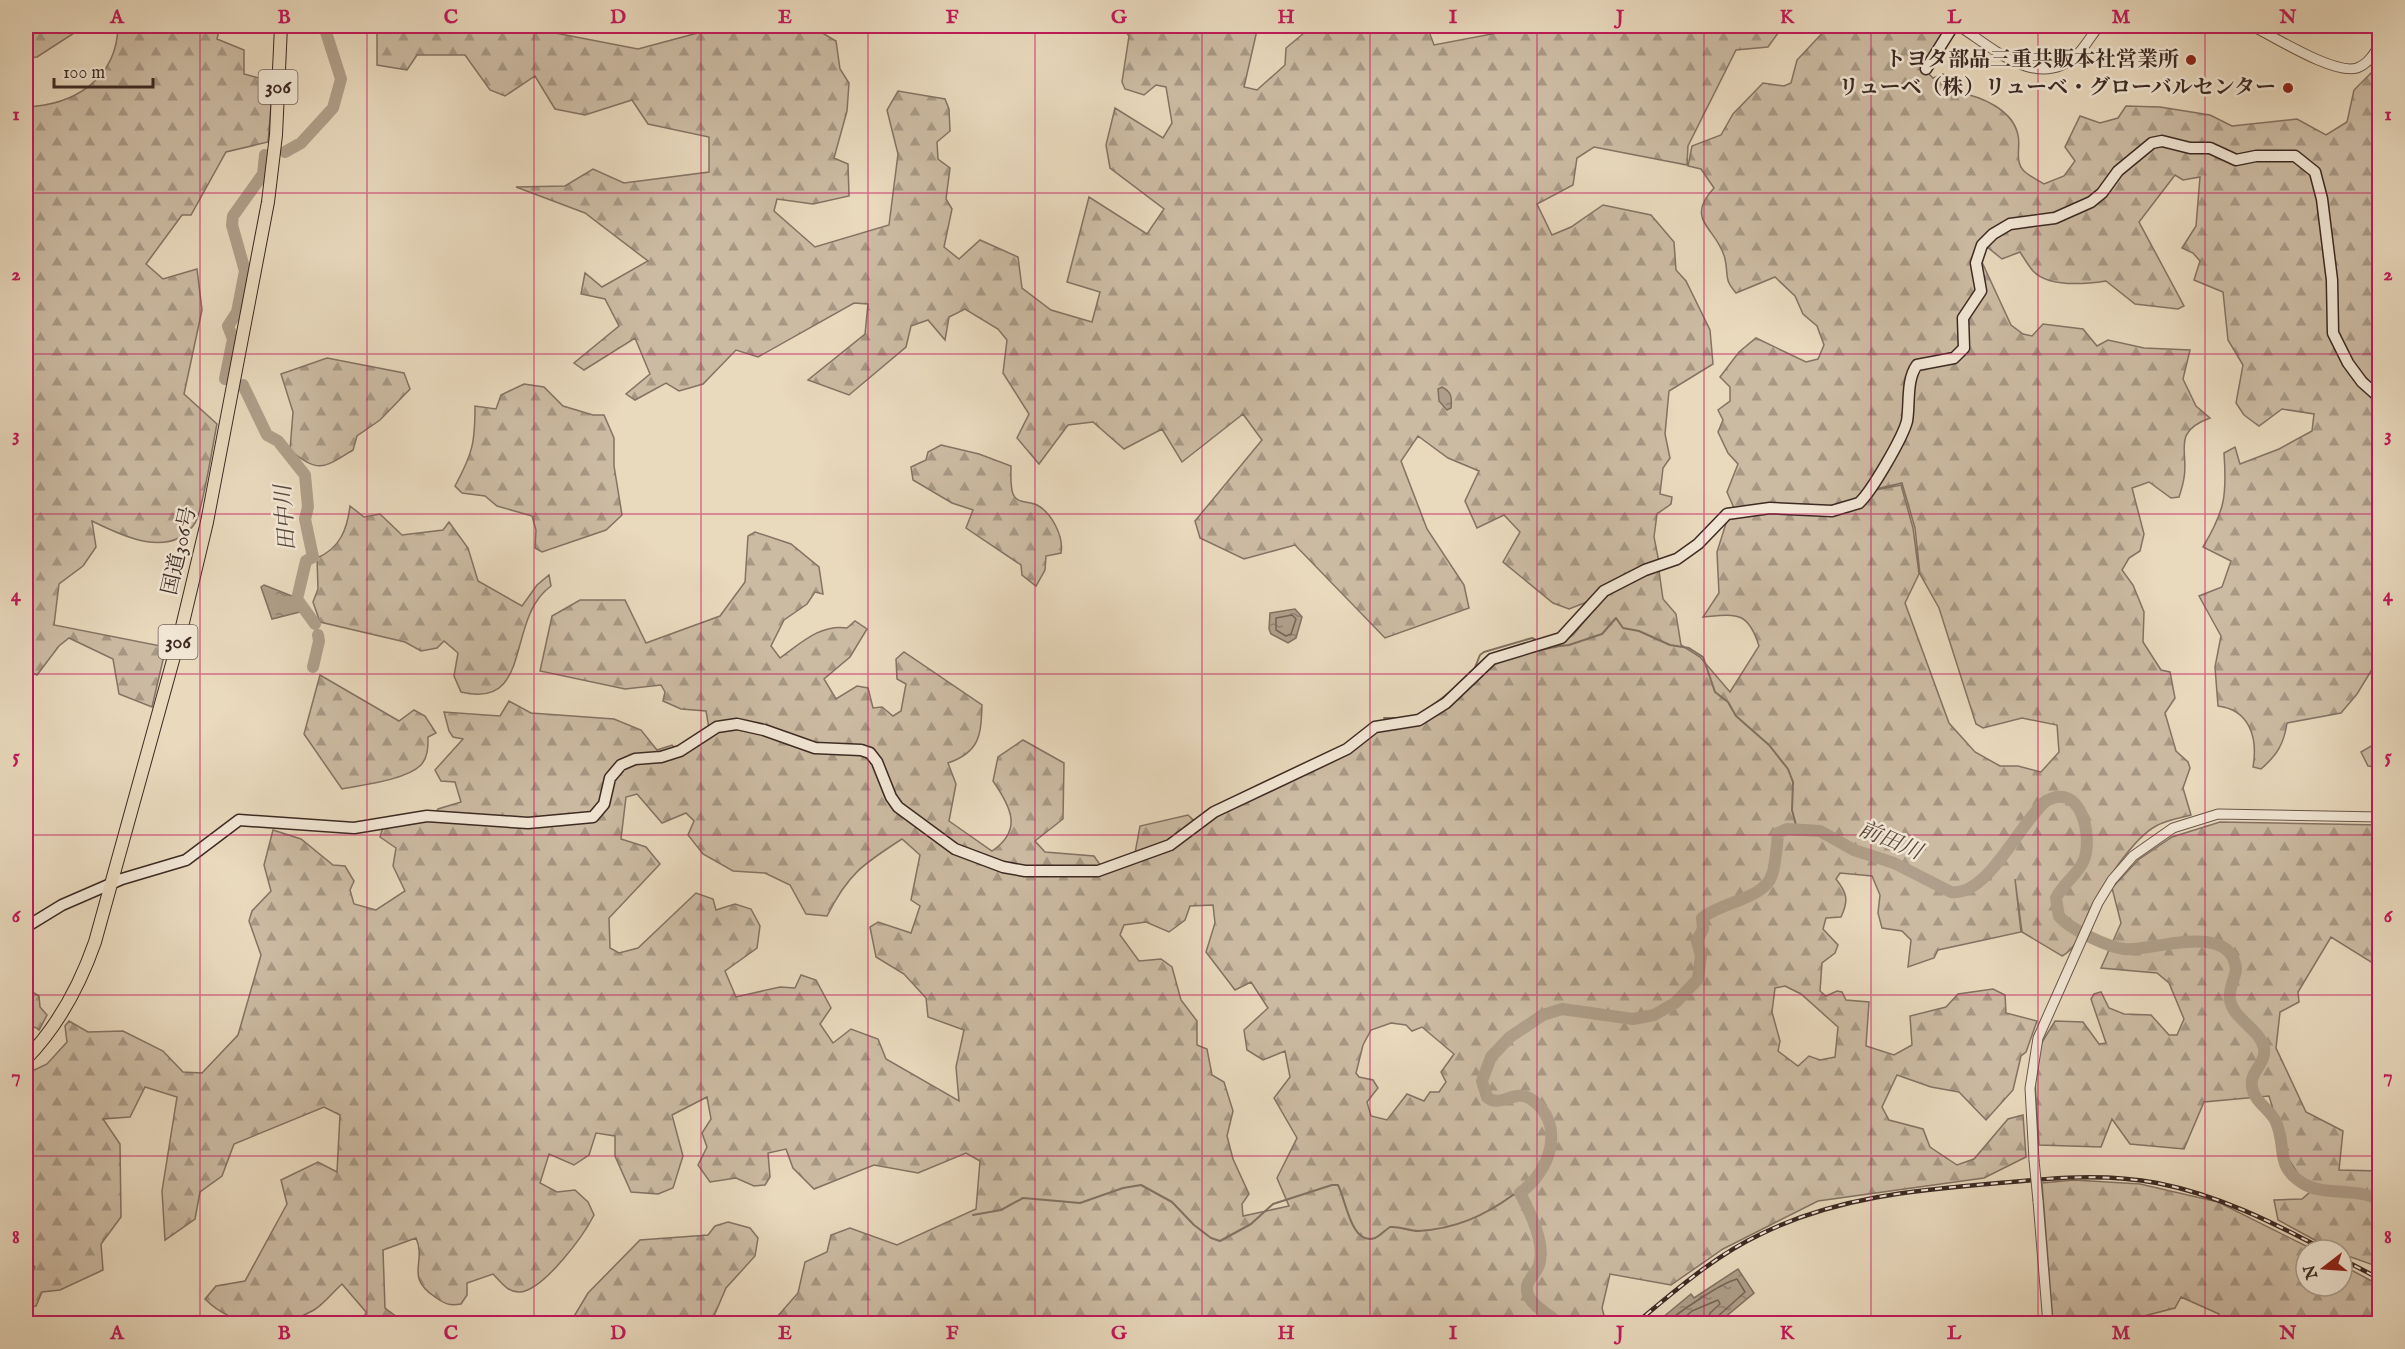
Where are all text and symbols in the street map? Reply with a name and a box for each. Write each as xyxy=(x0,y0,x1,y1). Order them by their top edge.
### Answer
text: A xyxy=(109,5,125,30)
text: B xyxy=(277,5,291,30)
text: C xyxy=(444,5,458,30)
text: D xyxy=(610,5,626,30)
text: E xyxy=(778,5,792,30)
text: F xyxy=(946,5,959,30)
text: G xyxy=(1111,5,1128,30)
text: H xyxy=(1277,5,1295,30)
text: I xyxy=(1449,5,1458,30)
text: J xyxy=(1613,5,1625,30)
text: K xyxy=(1780,5,1796,30)
text: L xyxy=(1947,5,1962,30)
text: M xyxy=(2112,5,2131,30)
text: N xyxy=(2278,5,2297,30)
place label: トヨタ部品三重共販本社営業所 xyxy=(1885,47,2179,74)
scale bar xyxy=(54,51,153,89)
marker: トヨタ部品三重共販本社営業所 xyxy=(2184,53,2198,67)
text: 100 m xyxy=(63,62,105,85)
road number: 306 xyxy=(258,70,298,104)
place label: リューベ（株）リューベ・グローバルセンター xyxy=(1838,75,2276,102)
marker: リューベ（株）リューベ・グローバルセンター xyxy=(2281,81,2295,95)
text: 1 xyxy=(12,102,20,127)
text: 1 xyxy=(2384,102,2392,127)
text: 2 xyxy=(11,262,21,287)
text: 2 xyxy=(2383,262,2393,287)
text: 3 xyxy=(12,423,20,448)
text: 3 xyxy=(2384,423,2392,448)
water label: 田中川 xyxy=(270,482,302,552)
street label: 国道306号 xyxy=(157,504,203,598)
text: 4 xyxy=(11,583,22,608)
text: 4 xyxy=(2383,583,2394,608)
road number: 306 xyxy=(158,625,198,659)
text: 5 xyxy=(12,744,20,769)
text: 5 xyxy=(2384,744,2392,769)
water label: 前田川 xyxy=(1854,815,1928,868)
text: 6 xyxy=(12,904,22,929)
text: 6 xyxy=(2384,904,2394,929)
text: 7 xyxy=(11,1064,21,1089)
text: 7 xyxy=(2383,1064,2393,1089)
text: 8 xyxy=(12,1225,20,1250)
text: 8 xyxy=(2384,1225,2392,1250)
north arrow xyxy=(2294,1238,2354,1298)
text: N xyxy=(2300,1262,2323,1282)
text: A xyxy=(109,1321,125,1346)
text: B xyxy=(277,1321,291,1346)
text: C xyxy=(444,1321,458,1346)
text: D xyxy=(610,1321,626,1346)
text: E xyxy=(778,1321,792,1346)
text: F xyxy=(946,1321,959,1346)
text: G xyxy=(1111,1321,1128,1346)
text: H xyxy=(1277,1321,1295,1346)
text: I xyxy=(1449,1321,1458,1346)
text: J xyxy=(1613,1321,1625,1346)
text: K xyxy=(1780,1321,1796,1346)
text: L xyxy=(1947,1321,1962,1346)
text: M xyxy=(2112,1321,2131,1346)
text: N xyxy=(2278,1321,2297,1346)

